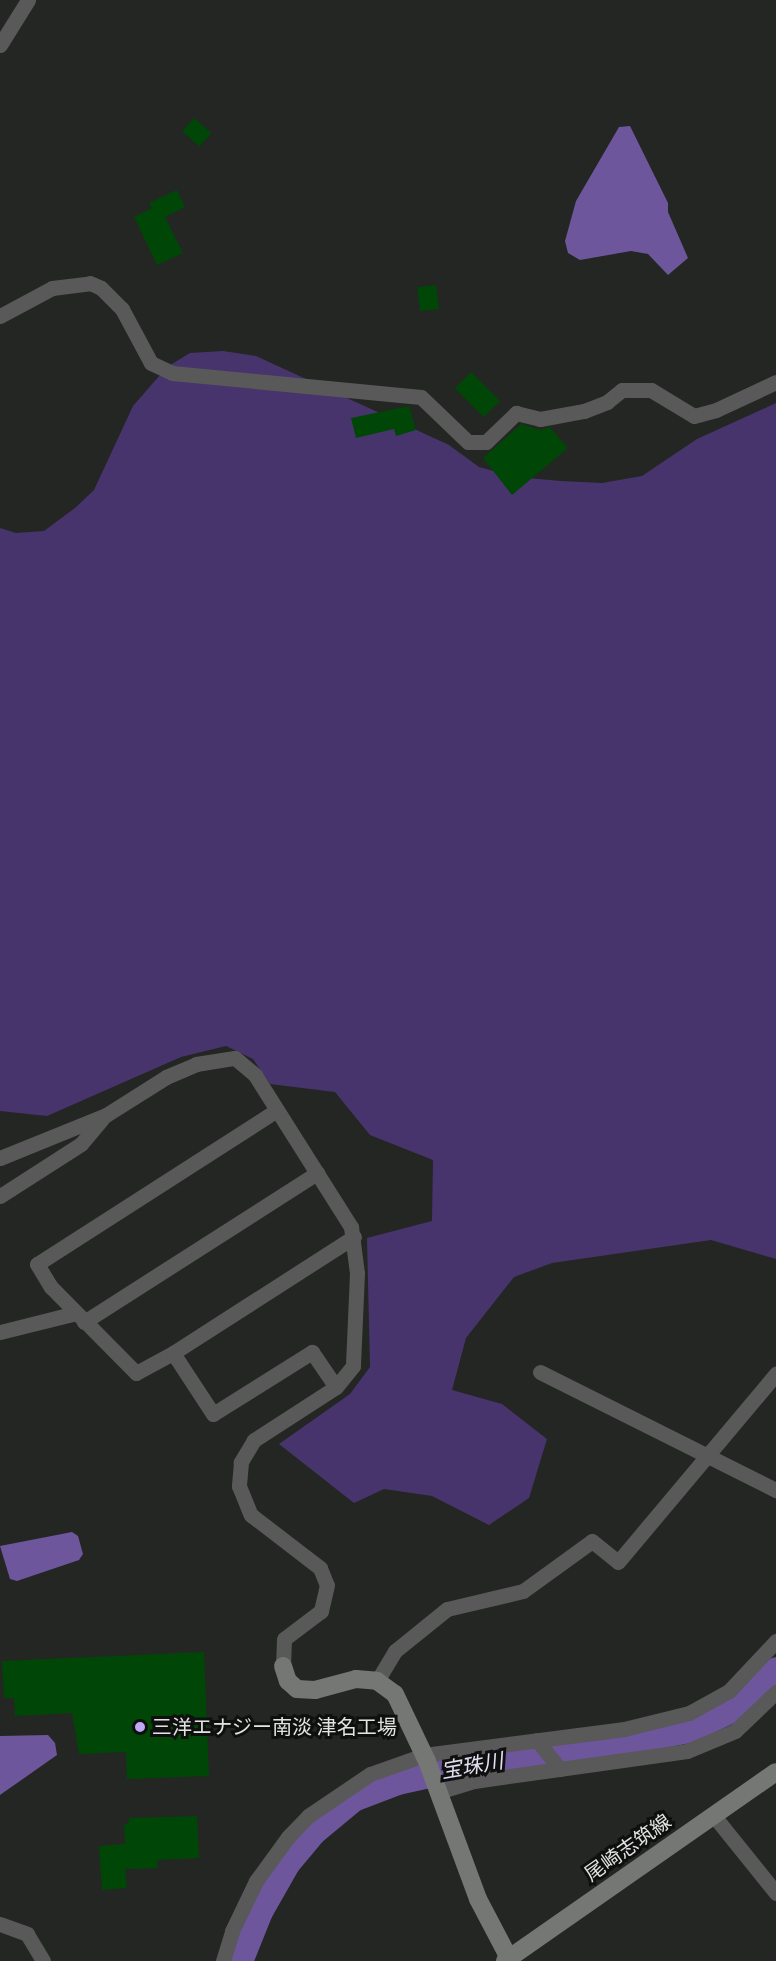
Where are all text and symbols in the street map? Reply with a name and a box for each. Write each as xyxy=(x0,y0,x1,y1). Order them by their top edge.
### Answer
place label: 三洋エナジー南淡 津名工場 xyxy=(152,1715,397,1739)
marker: 三洋エナジー南淡 津名工場 xyxy=(133,1720,147,1734)
water label: 宝珠川 xyxy=(439,1748,505,1784)
street label: 尾崎志筑線 xyxy=(580,1809,676,1887)

